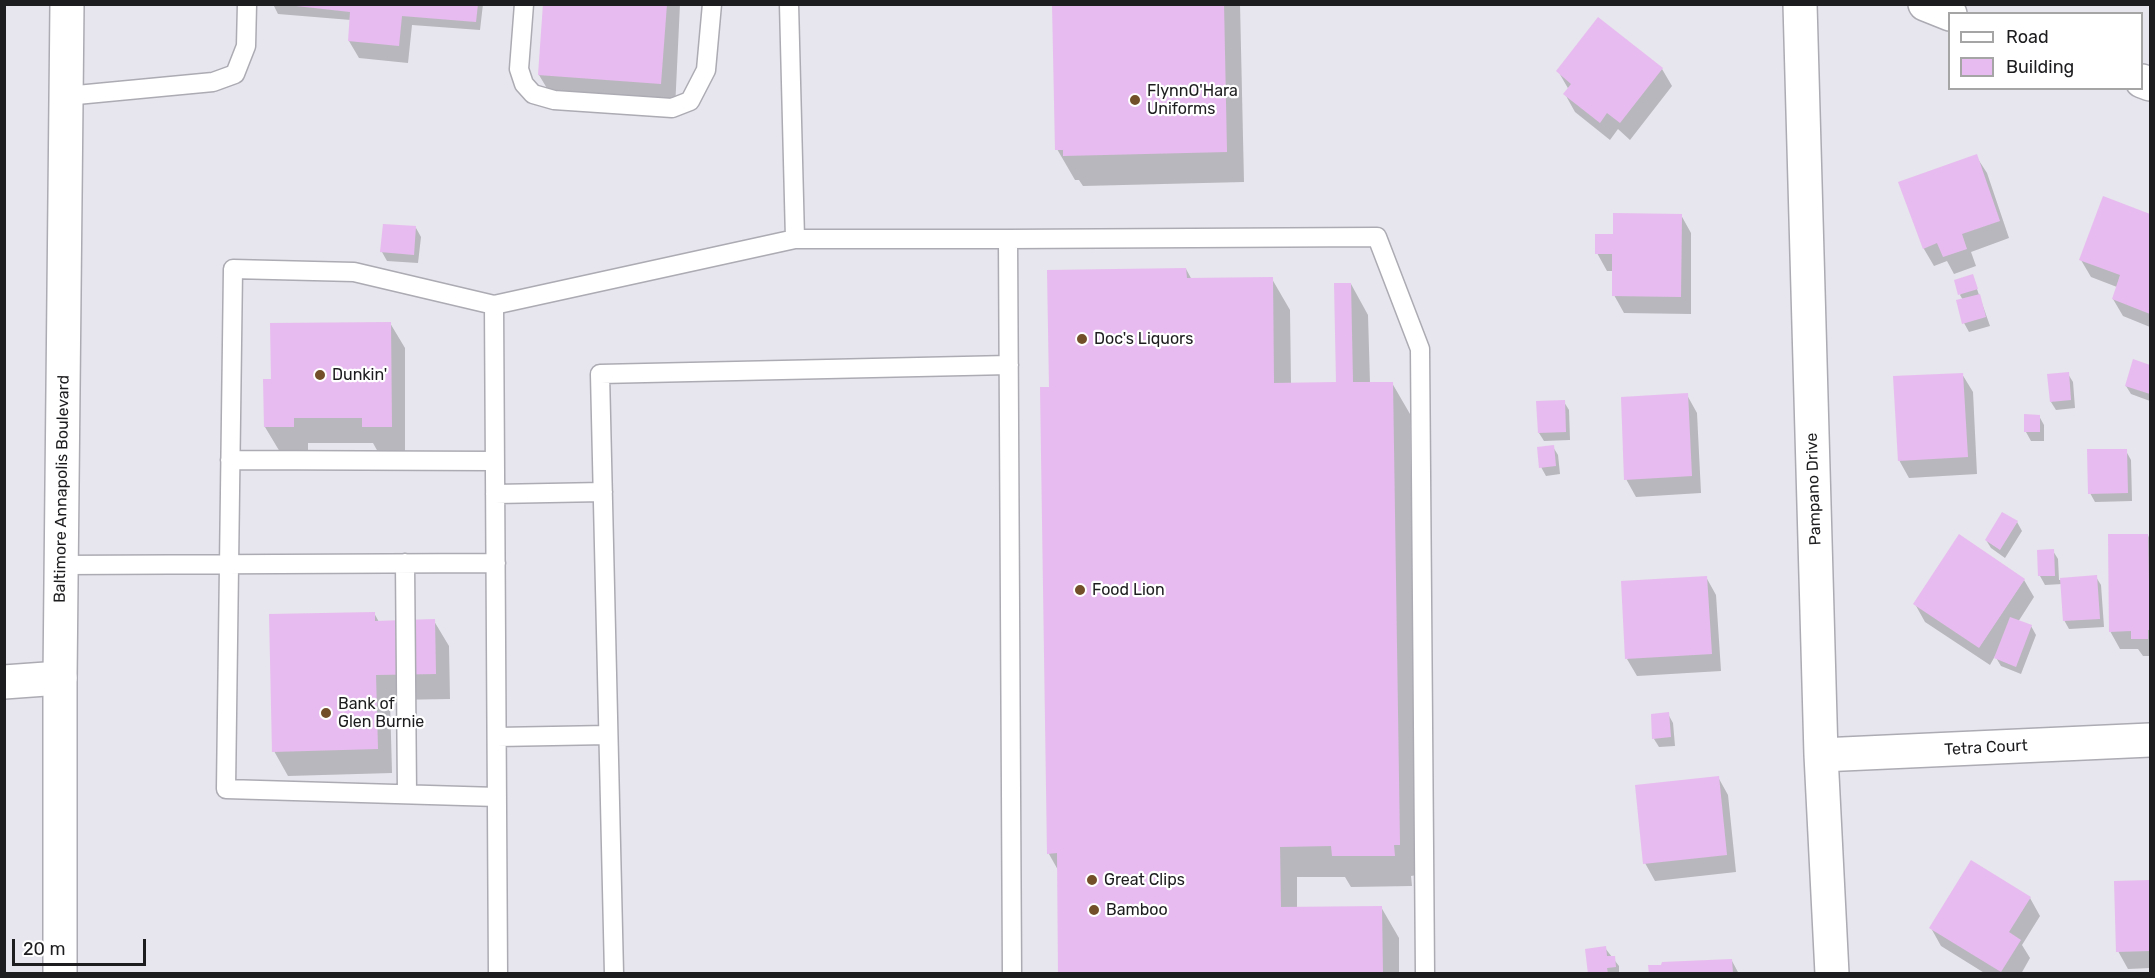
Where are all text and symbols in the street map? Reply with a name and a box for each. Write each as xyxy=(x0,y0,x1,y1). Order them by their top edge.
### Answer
legend xyxy=(1948,12,2143,90)
text: Road xyxy=(2006,26,2049,48)
text: Building xyxy=(2006,56,2074,78)
place label: FlynnO'Hara Uniforms xyxy=(1147,81,1238,119)
marker: FlynnO'Hara Uniforms xyxy=(1128,93,1142,107)
place label: Doc's Liquors xyxy=(1094,329,1193,349)
marker: Doc's Liquors xyxy=(1075,332,1089,346)
place label: Dunkin' xyxy=(332,365,387,385)
marker: Dunkin' xyxy=(313,368,327,382)
street label: Baltimore Annapolis Boulevard xyxy=(50,375,74,603)
street label: Pampano Drive xyxy=(1802,432,1826,546)
place label: Food Lion xyxy=(1092,580,1165,600)
marker: Food Lion xyxy=(1073,583,1087,597)
place label: Bank of Glen Burnie xyxy=(338,694,424,732)
marker: Bank of Glen Burnie xyxy=(319,706,333,720)
street label: Tetra Court xyxy=(1944,736,2028,760)
place label: Great Clips xyxy=(1104,870,1185,890)
marker: Great Clips xyxy=(1085,873,1099,887)
place label: Bamboo xyxy=(1106,900,1168,920)
marker: Bamboo xyxy=(1087,903,1101,917)
scale bar xyxy=(15,927,148,965)
text: 20 m xyxy=(23,938,65,960)

